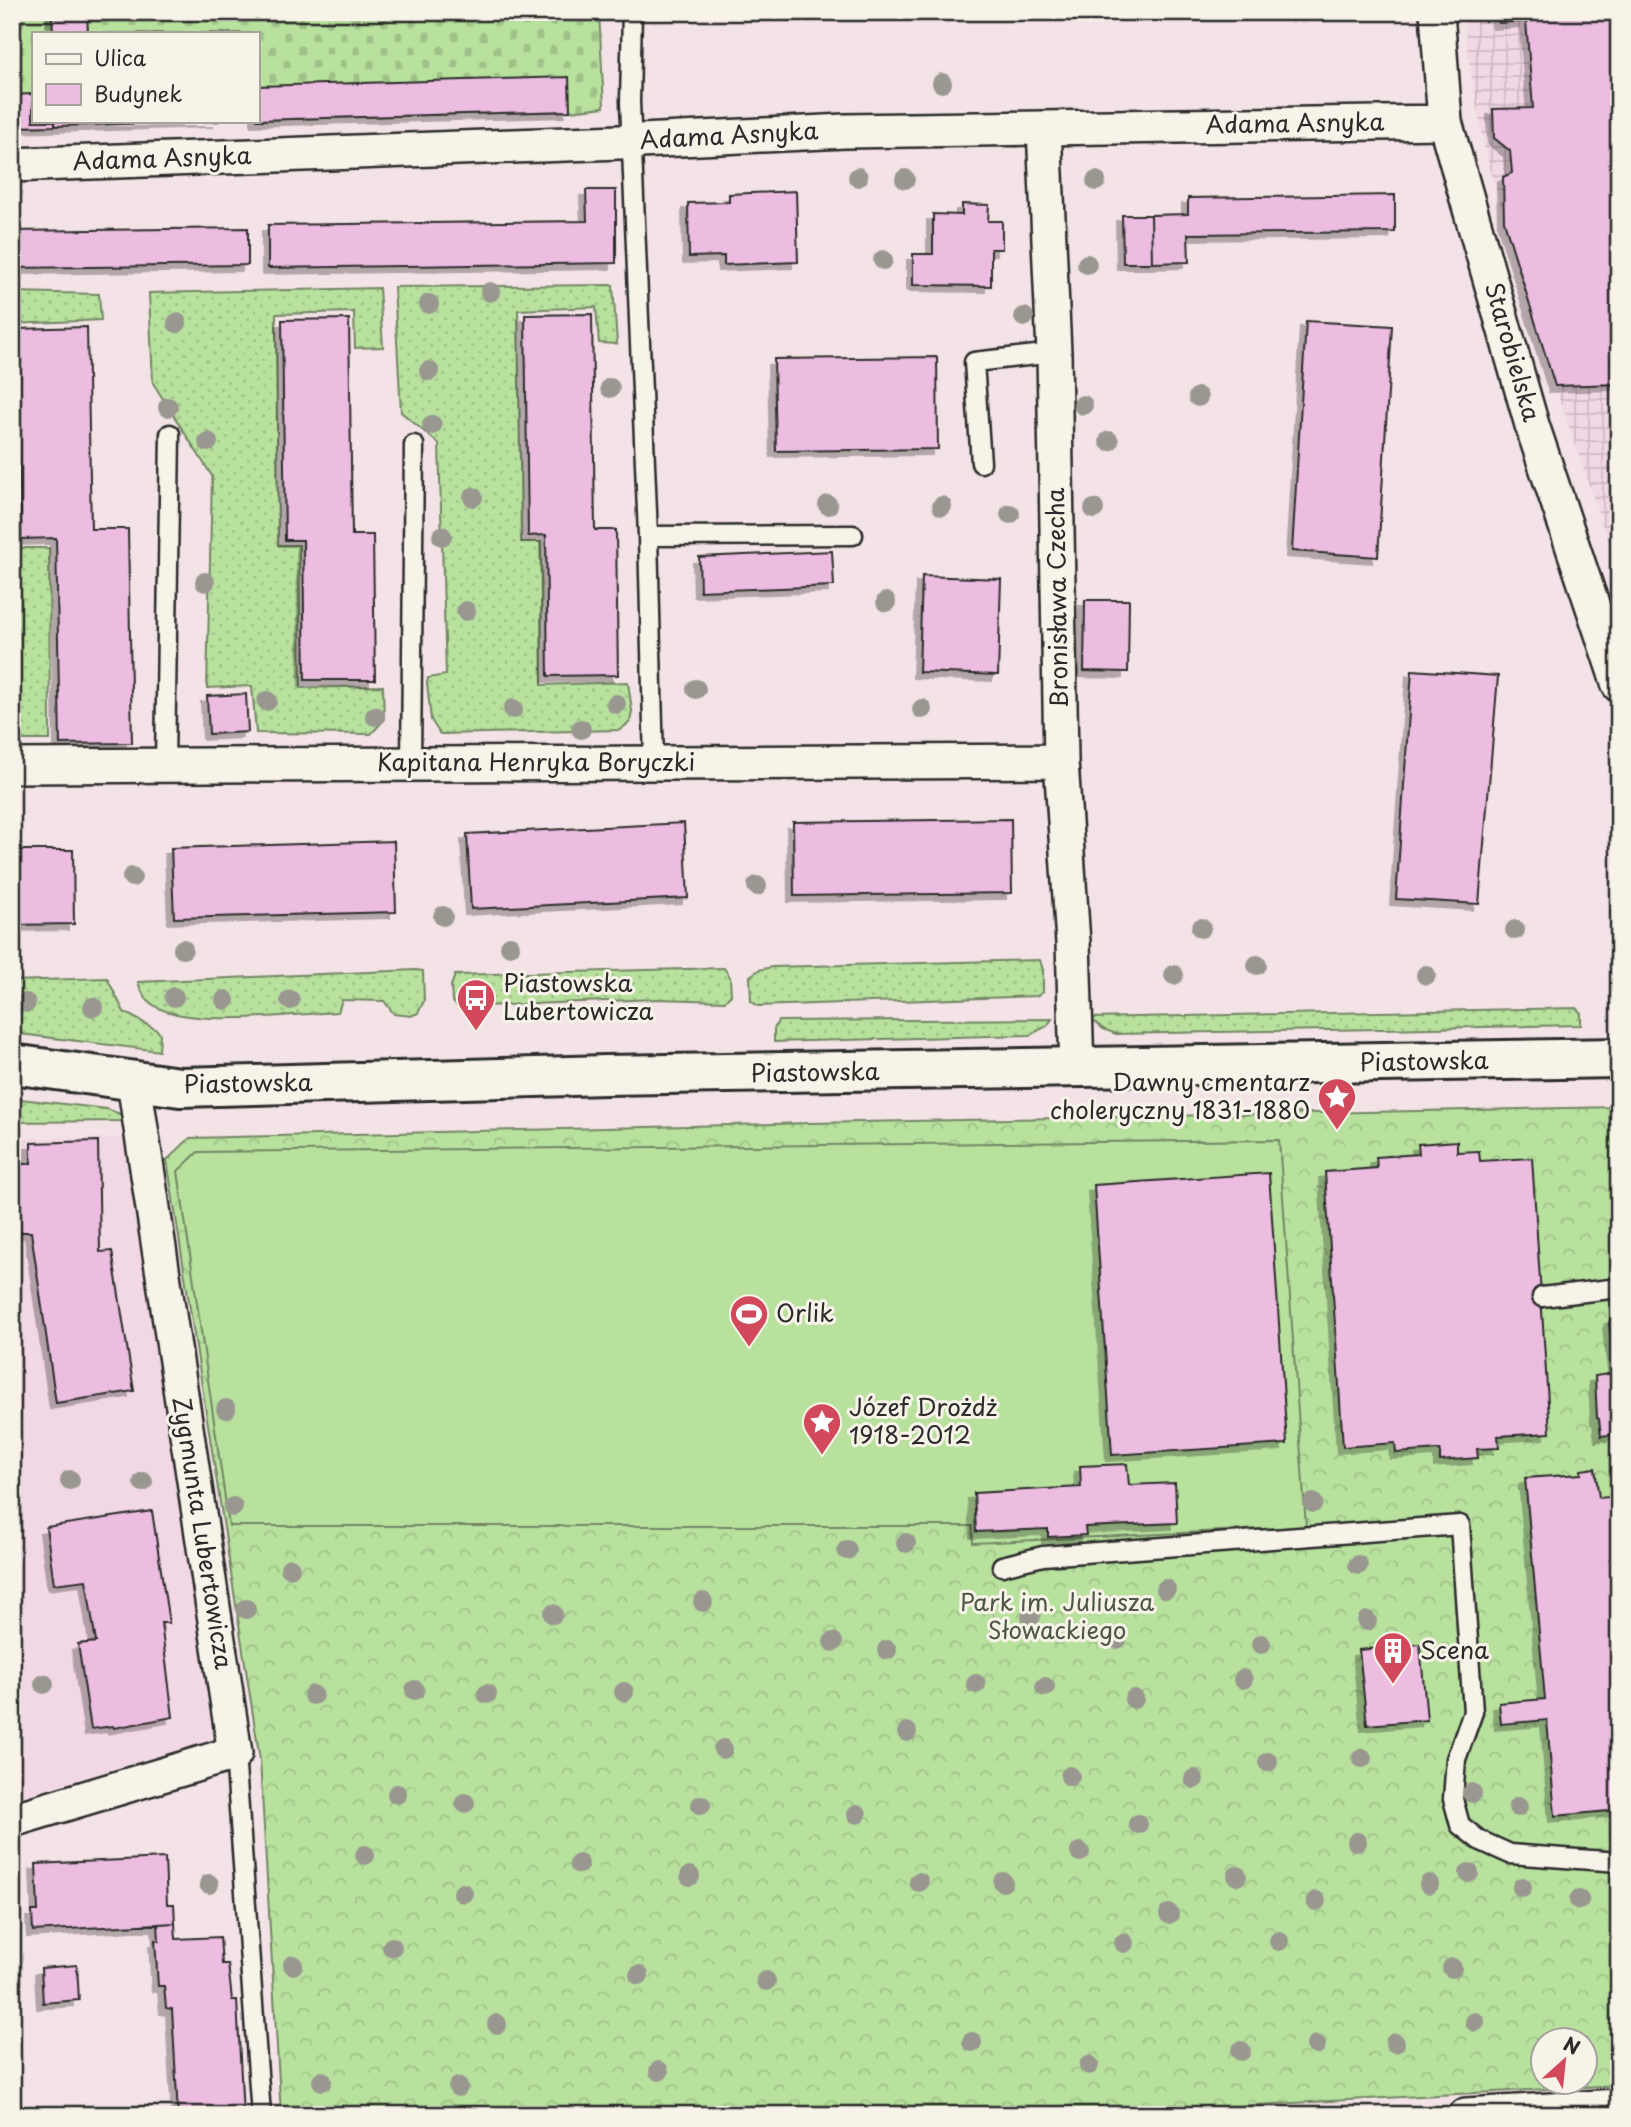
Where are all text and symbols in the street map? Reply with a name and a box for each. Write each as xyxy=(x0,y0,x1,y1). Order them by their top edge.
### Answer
legend xyxy=(32,32,259,122)
text: Ulica xyxy=(94,41,147,73)
text: Budynek xyxy=(94,77,183,109)
street label: Adama Asnyka xyxy=(1205,102,1385,142)
street label: Adama Asnyka xyxy=(639,111,819,157)
street label: Adama Asnyka xyxy=(72,136,252,178)
street label: Starobielska xyxy=(1477,278,1551,425)
street label: Bronisława Czecha xyxy=(1036,487,1076,709)
street label: Kapitana Henryka Boryczki xyxy=(377,743,695,779)
place label: Piastowska Lubertowicza xyxy=(503,964,654,1028)
bus stop icon: Piastowska Lubertowicza xyxy=(455,977,497,1032)
street label: Piastowska xyxy=(1359,1041,1489,1079)
street label: Piastowska xyxy=(750,1052,880,1090)
street label: Piastowska xyxy=(183,1063,313,1101)
place label: Dawny cmentarz choleryczny 1831-1880 xyxy=(1050,1063,1310,1127)
place icon: Dawny cmentarz choleryczny 1831-1880 xyxy=(1316,1076,1358,1131)
sports icon: Orlik xyxy=(728,1293,770,1348)
place label: Orlik xyxy=(776,1294,834,1330)
place label: Józef Drożdż 1918-2012 xyxy=(849,1388,998,1452)
street label: Zygmunta Lubertowicza xyxy=(165,1394,243,1671)
place icon: Józef Drożdż 1918-2012 xyxy=(801,1401,843,1456)
park label: Park im. Juliusza Słowackiego xyxy=(960,1583,1154,1647)
building icon: Scena xyxy=(1372,1630,1414,1685)
place label: Scena xyxy=(1420,1631,1489,1667)
north arrow xyxy=(1530,2025,1600,2096)
text: N xyxy=(1559,2029,1585,2061)

